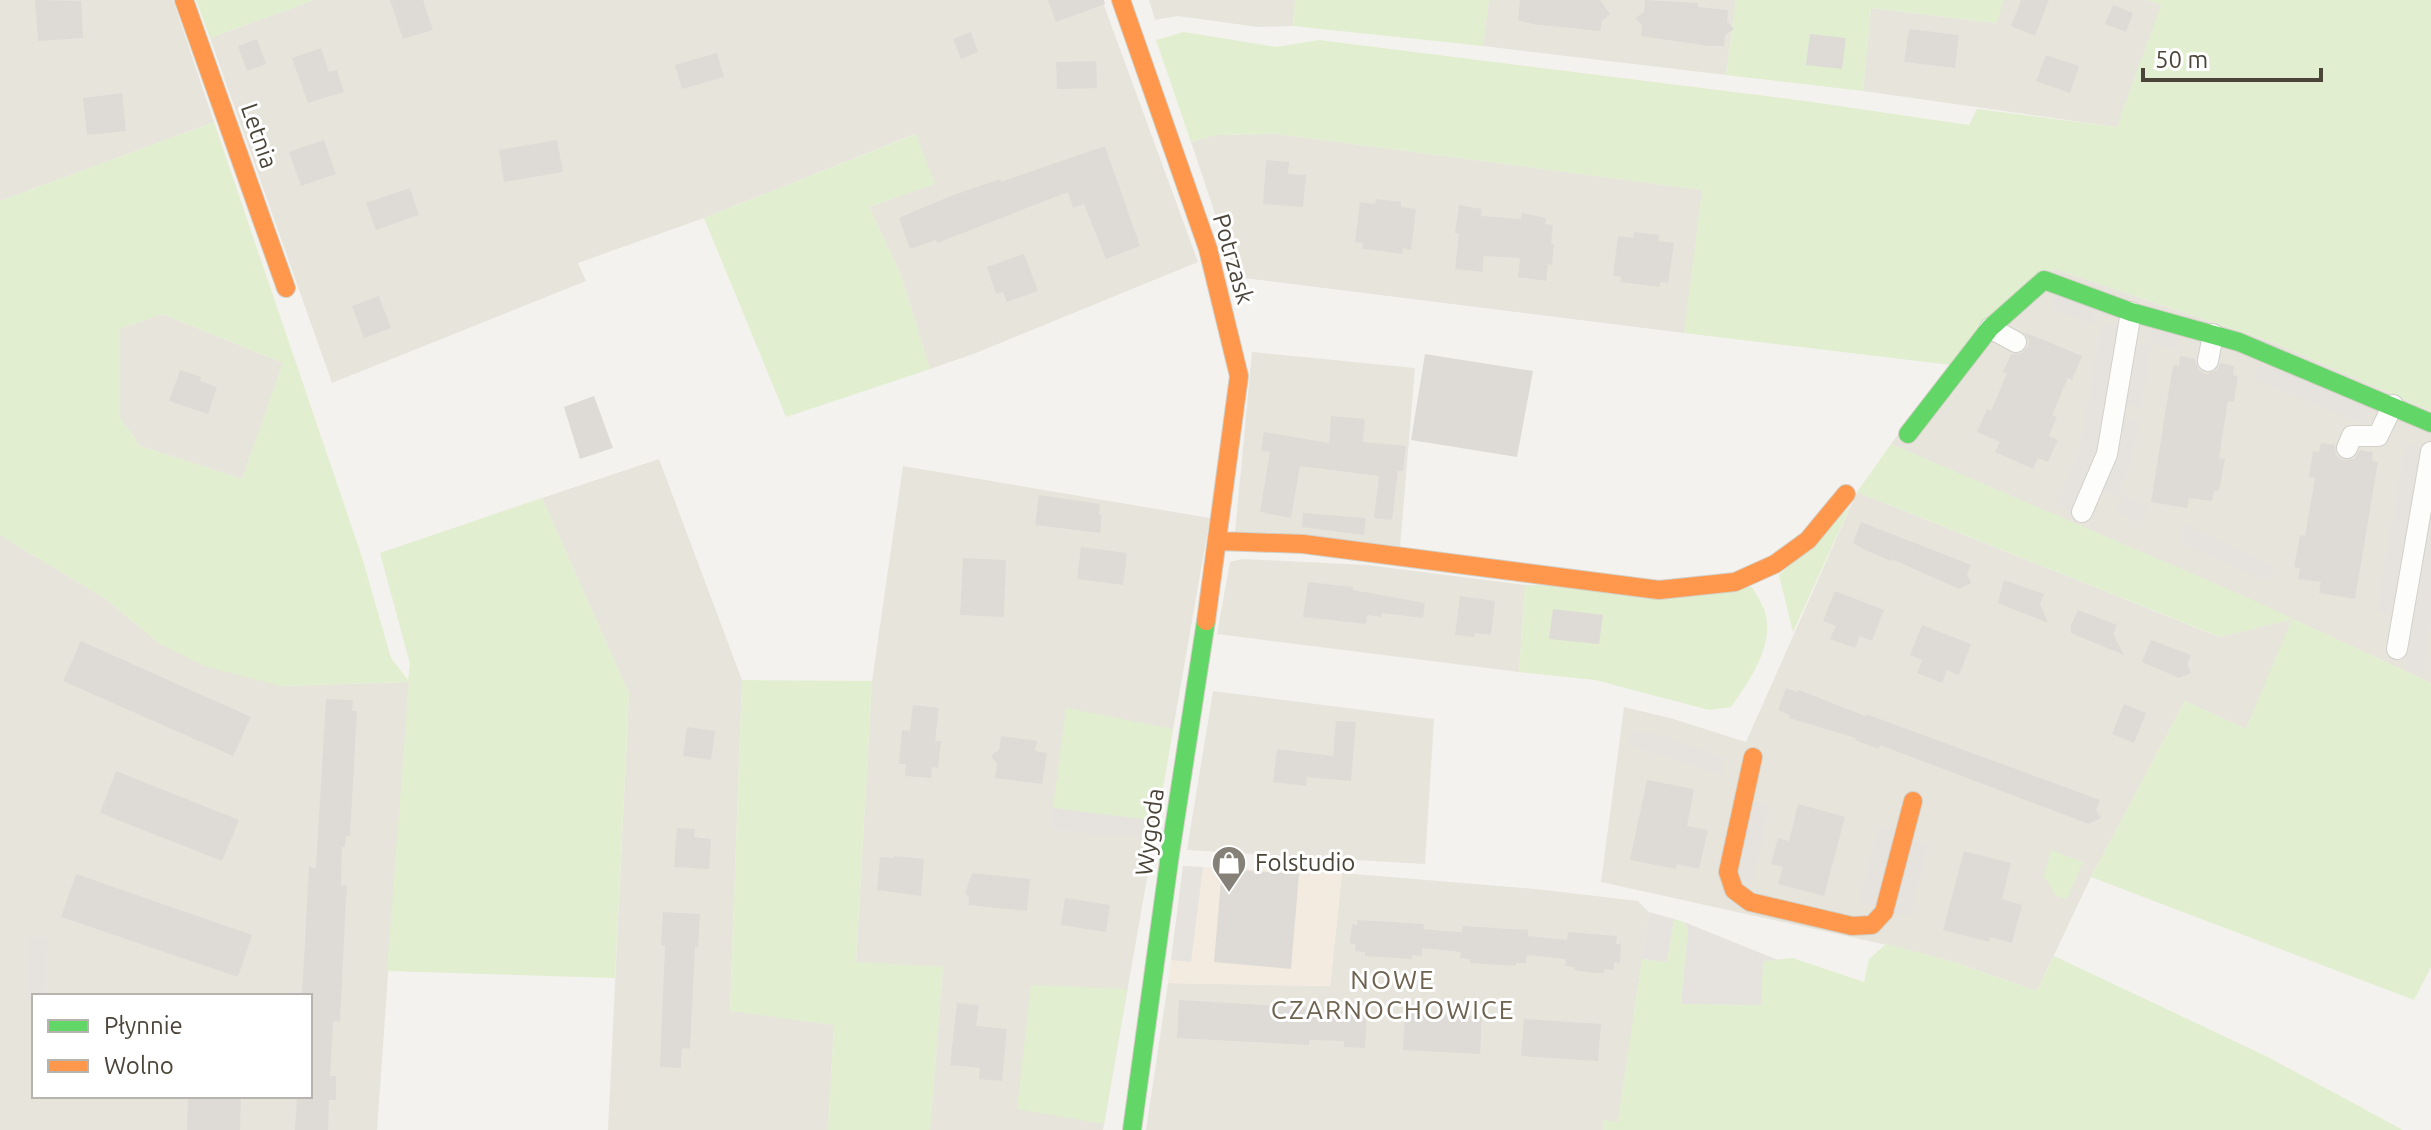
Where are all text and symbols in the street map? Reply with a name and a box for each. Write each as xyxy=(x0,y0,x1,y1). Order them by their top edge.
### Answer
scale bar xyxy=(2143,32,2321,82)
text: 50 m xyxy=(2155,46,2208,73)
street label: Letnia xyxy=(236,100,283,172)
street label: Potrzask xyxy=(1208,211,1259,307)
street label: Wygoda xyxy=(1130,787,1169,877)
shop icon: Folstudio xyxy=(1210,844,1248,894)
place label: Folstudio xyxy=(1255,849,1355,876)
district label: NOWE CZARNOCHOWICE xyxy=(1271,965,1515,1024)
legend xyxy=(32,994,312,1098)
text: Płynnie xyxy=(104,1012,183,1039)
text: Wolno xyxy=(104,1052,174,1079)

